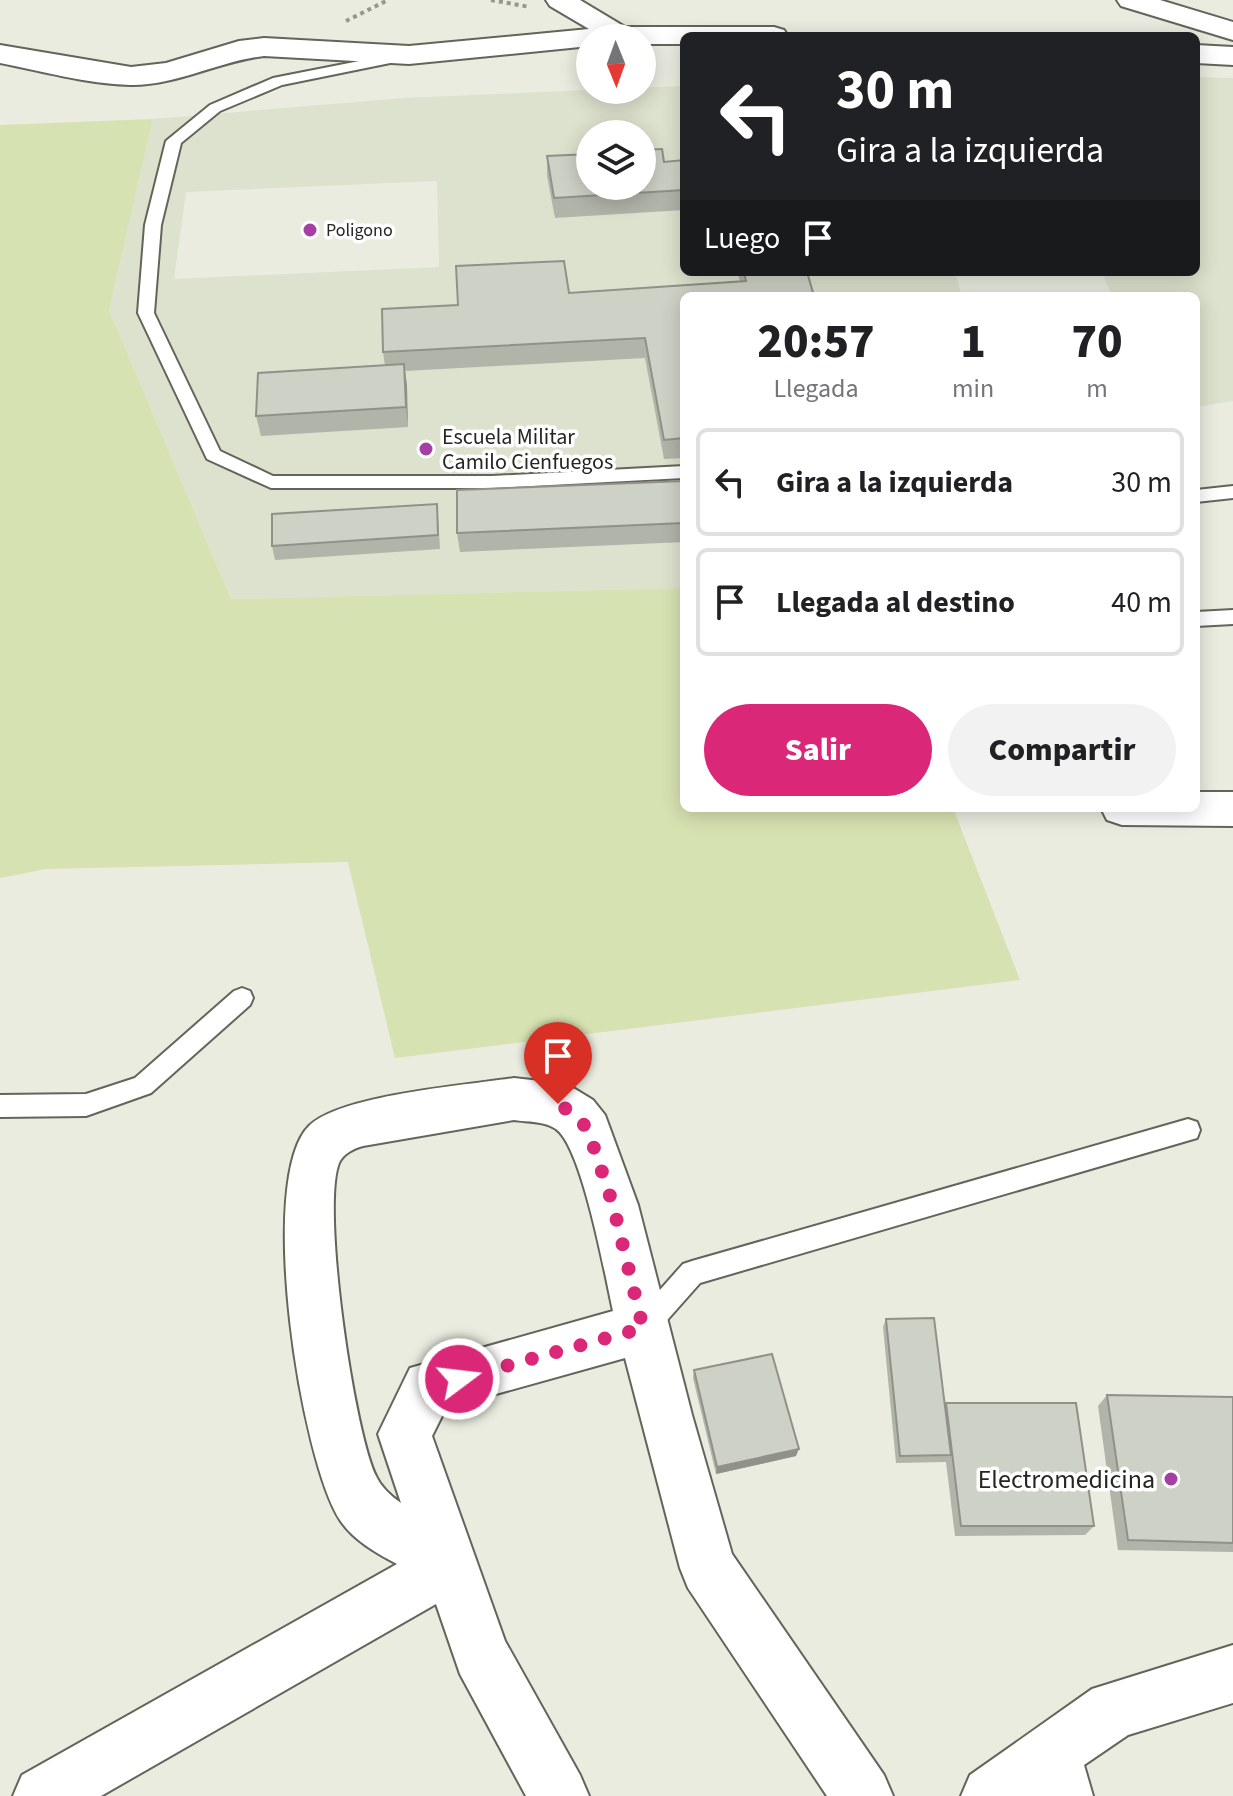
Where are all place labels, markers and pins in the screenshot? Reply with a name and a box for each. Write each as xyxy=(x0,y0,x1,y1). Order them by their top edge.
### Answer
place label: Poligono xyxy=(326,218,393,243)
marker: Poligono xyxy=(301,221,319,239)
place label: Escuela Militar Camilo Cienfuegos xyxy=(442,421,613,478)
marker: Escuela Militar Camilo Cienfuegos xyxy=(417,440,435,458)
pin xyxy=(524,1022,592,1104)
place label: Electromedicina xyxy=(978,1461,1155,1498)
marker: Electromedicina xyxy=(1162,1470,1180,1488)

